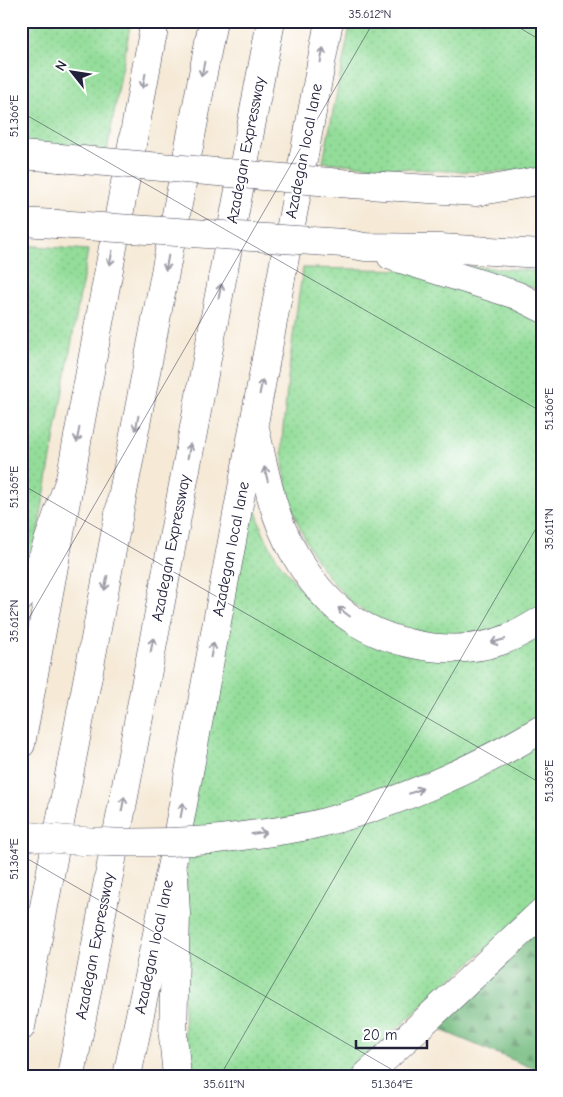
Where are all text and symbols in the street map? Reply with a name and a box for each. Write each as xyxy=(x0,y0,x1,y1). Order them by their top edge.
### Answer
text: 35.612°N xyxy=(349,7,391,21)
one-way arrow xyxy=(318,47,328,63)
north arrow xyxy=(48,48,98,98)
text: N xyxy=(52,58,71,74)
one-way arrow xyxy=(198,61,208,77)
one-way arrow xyxy=(138,73,148,89)
street label: Azadegan Expressway xyxy=(223,74,269,225)
street label: Azadegan local lane xyxy=(282,82,326,220)
text: 51.366°E xyxy=(7,95,21,137)
one-way arrow xyxy=(105,250,115,266)
one-way arrow xyxy=(162,255,172,271)
one-way arrow xyxy=(215,283,225,299)
one-way arrow xyxy=(256,379,266,395)
text: 51.366°E xyxy=(542,388,556,430)
one-way arrow xyxy=(131,415,141,431)
one-way arrow xyxy=(73,427,82,443)
one-way arrow xyxy=(185,443,194,459)
text: 51.365°E xyxy=(7,466,21,508)
one-way arrow xyxy=(261,466,271,482)
street label: Azadegan Expressway xyxy=(148,472,194,623)
street label: Azadegan local lane xyxy=(209,480,253,618)
text: 35.611°N xyxy=(542,508,556,550)
one-way arrow xyxy=(101,574,111,590)
text: 35.612°N xyxy=(7,600,21,642)
one-way arrow xyxy=(338,607,351,618)
one-way arrow xyxy=(490,636,506,646)
one-way arrow xyxy=(148,637,158,653)
one-way arrow xyxy=(207,642,217,658)
text: 51.365°E xyxy=(542,760,556,802)
one-way arrow xyxy=(408,786,423,795)
one-way arrow xyxy=(118,797,128,813)
one-way arrow xyxy=(178,802,188,818)
one-way arrow xyxy=(251,828,267,838)
text: 51.364°E xyxy=(7,838,21,880)
street label: Azadegan Expressway xyxy=(72,870,118,1021)
street label: Azadegan local lane xyxy=(131,878,177,1016)
scale bar xyxy=(356,1017,427,1049)
text: 20 m xyxy=(363,1026,397,1044)
text: 35.611°N xyxy=(203,1077,245,1091)
text: 51.364°E xyxy=(371,1077,413,1091)

